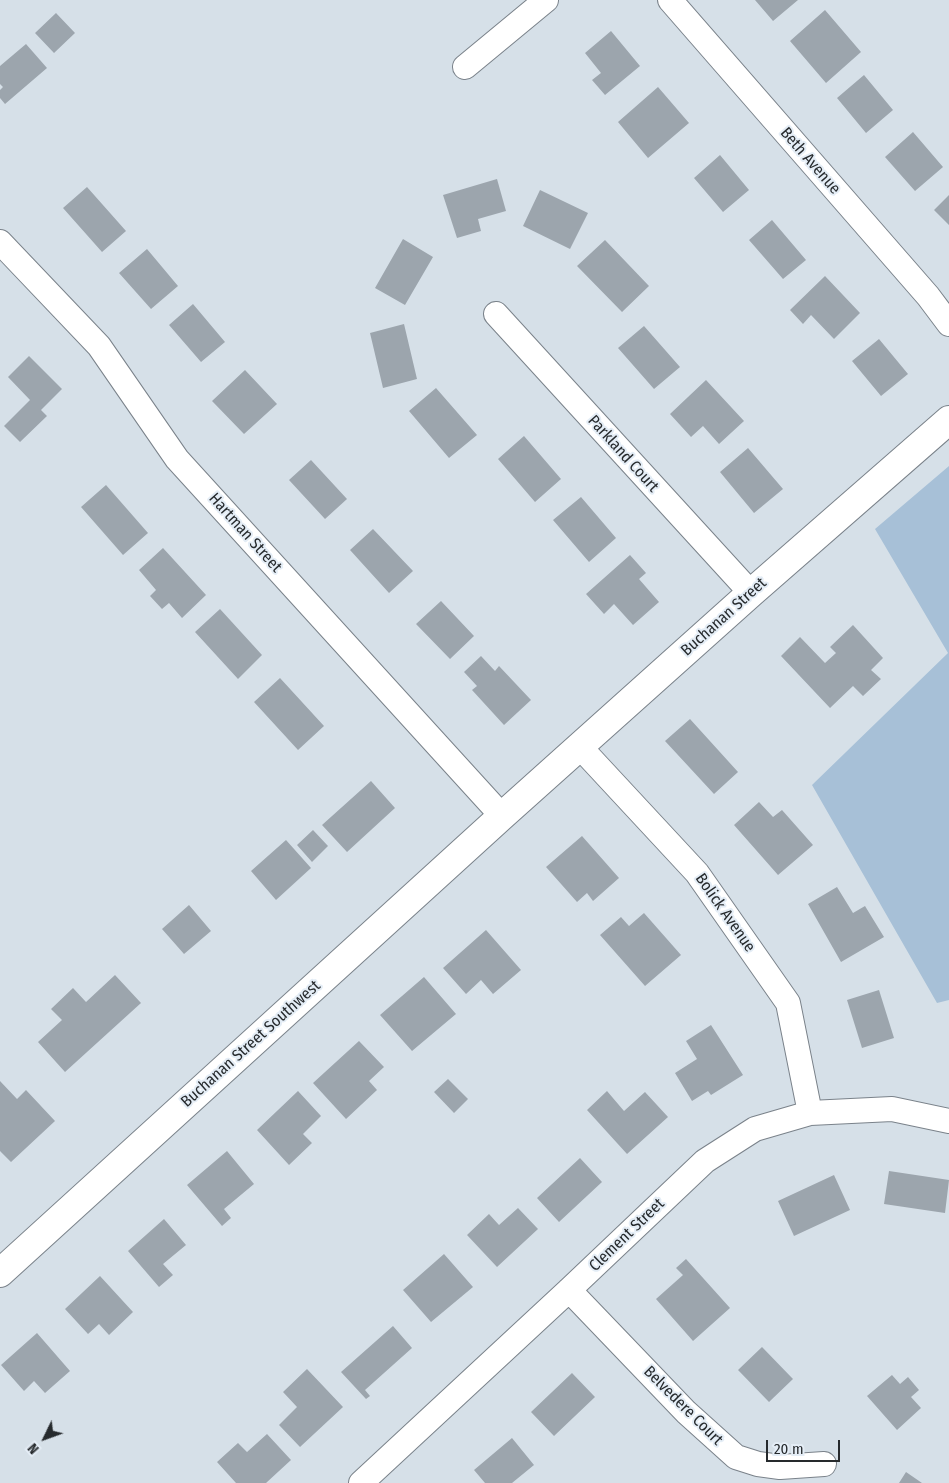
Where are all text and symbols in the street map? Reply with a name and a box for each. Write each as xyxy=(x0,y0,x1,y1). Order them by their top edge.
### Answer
street label: Beth Avenue xyxy=(776,124,844,198)
street label: Parkland Court xyxy=(584,412,662,496)
street label: Hartman Street xyxy=(204,489,286,577)
street label: Buchanan Street xyxy=(677,574,771,660)
street label: Bolick Avenue xyxy=(691,870,759,956)
street label: Buchanan Street Southwest xyxy=(177,976,325,1112)
street label: Clement Street xyxy=(585,1194,669,1276)
street label: Belvedere Court xyxy=(639,1362,727,1450)
north arrow xyxy=(20,1413,70,1463)
scale bar xyxy=(769,1430,843,1462)
text: N xyxy=(24,1440,43,1457)
text: 20 m xyxy=(774,1440,804,1458)

